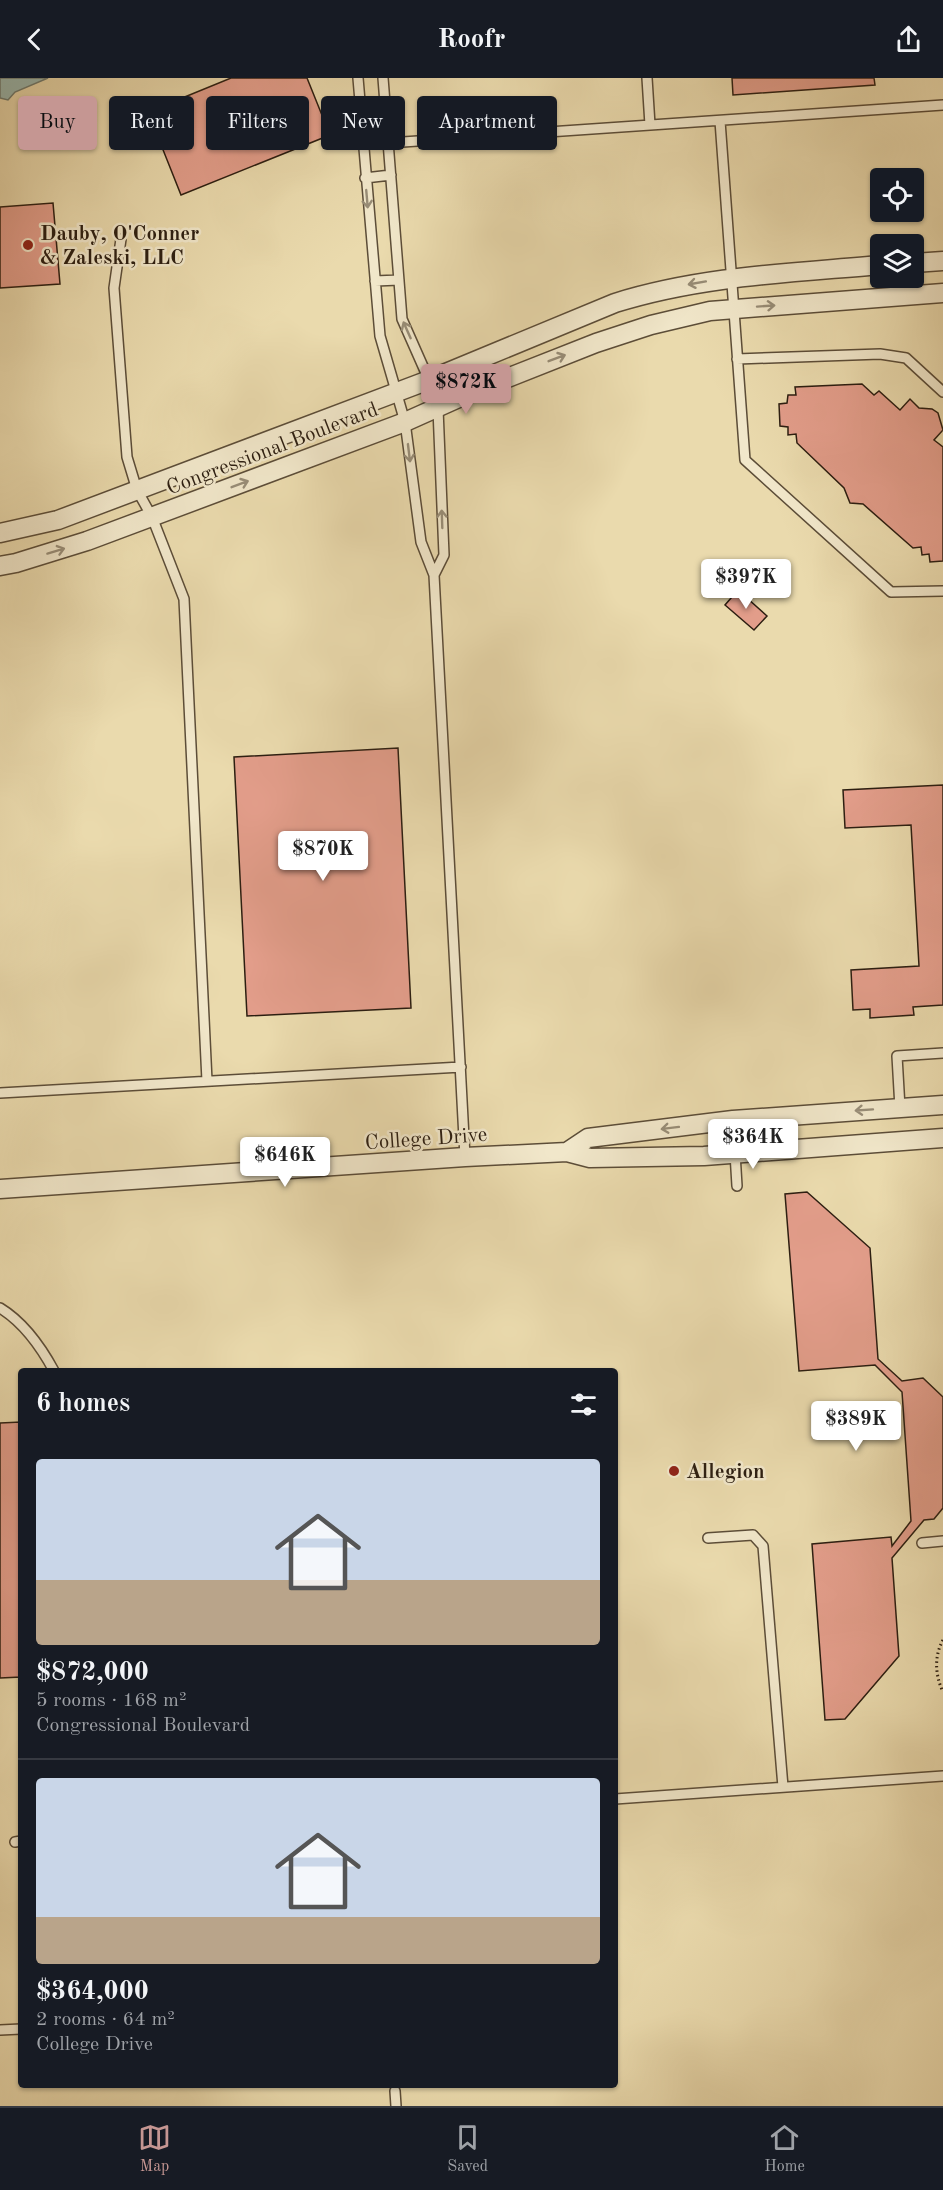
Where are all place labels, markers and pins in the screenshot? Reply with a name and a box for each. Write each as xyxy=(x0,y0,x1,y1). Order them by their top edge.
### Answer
place label: Dauby, O'Conner & Zaleski, LLC xyxy=(40,224,199,269)
marker: Dauby, O'Conner & Zaleski, LLC xyxy=(21,238,35,252)
pin: $872K xyxy=(424,364,508,415)
pin: $397K xyxy=(704,559,788,610)
pin: $870K xyxy=(281,831,365,882)
pin: $364K xyxy=(711,1119,795,1170)
pin: $646K xyxy=(243,1137,327,1188)
pin: $389K xyxy=(814,1401,898,1452)
place label: Allegion xyxy=(686,1462,765,1483)
marker: Allegion xyxy=(667,1464,681,1478)

